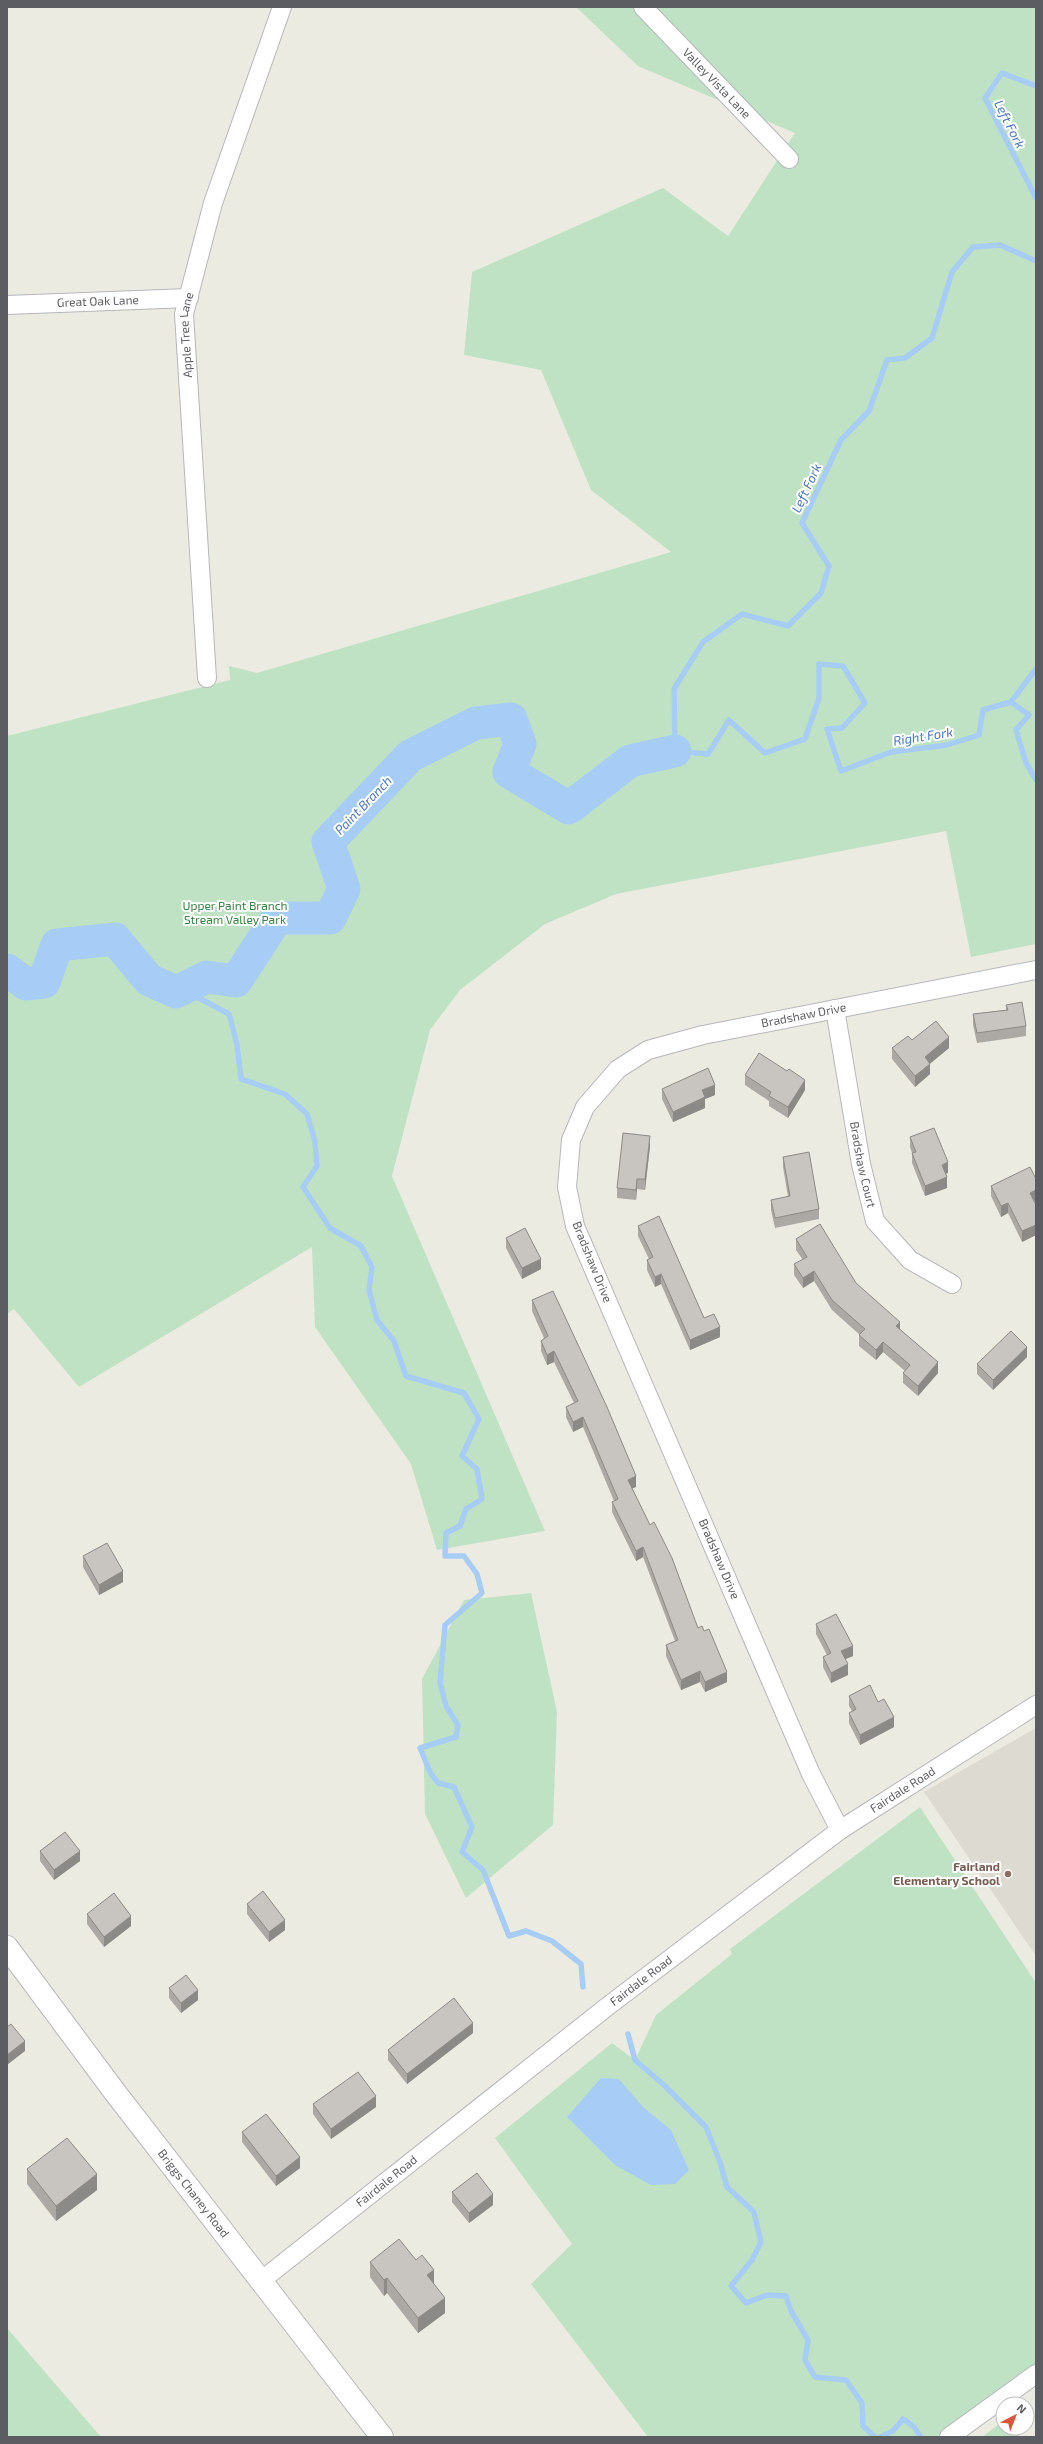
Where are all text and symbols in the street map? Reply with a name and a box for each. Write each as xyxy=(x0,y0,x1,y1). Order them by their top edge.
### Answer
street label: Valley Vista Lane xyxy=(680,45,754,121)
water label: Left Fork xyxy=(991,97,1029,151)
street label: Apple Tree Lane xyxy=(176,290,195,378)
street label: Great Oak Lane xyxy=(57,292,139,309)
water label: Left Fork xyxy=(788,461,824,515)
water label: Right Fork xyxy=(892,723,954,749)
water label: Paint Branch xyxy=(331,772,395,838)
park label: Upper Paint Branch Stream Valley Park xyxy=(182,898,288,926)
street label: Bradshaw Drive xyxy=(760,999,847,1029)
street label: Bradshaw Court xyxy=(848,1120,880,1209)
street label: Bradshaw Drive xyxy=(570,1219,616,1304)
street label: Bradshaw Drive xyxy=(697,1516,743,1601)
street label: Fairdale Road xyxy=(867,1763,937,1815)
place label: Fairland Elementary School xyxy=(893,1859,1000,1888)
marker: Fairland Elementary School xyxy=(1003,1869,1013,1879)
street label: Fairdale Road xyxy=(607,1952,674,2008)
street label: Briggs Chaney Road xyxy=(156,2146,233,2240)
street label: Fairdale Road xyxy=(353,2152,420,2209)
north arrow xyxy=(995,2396,1035,2436)
text: N xyxy=(1015,2401,1029,2416)

